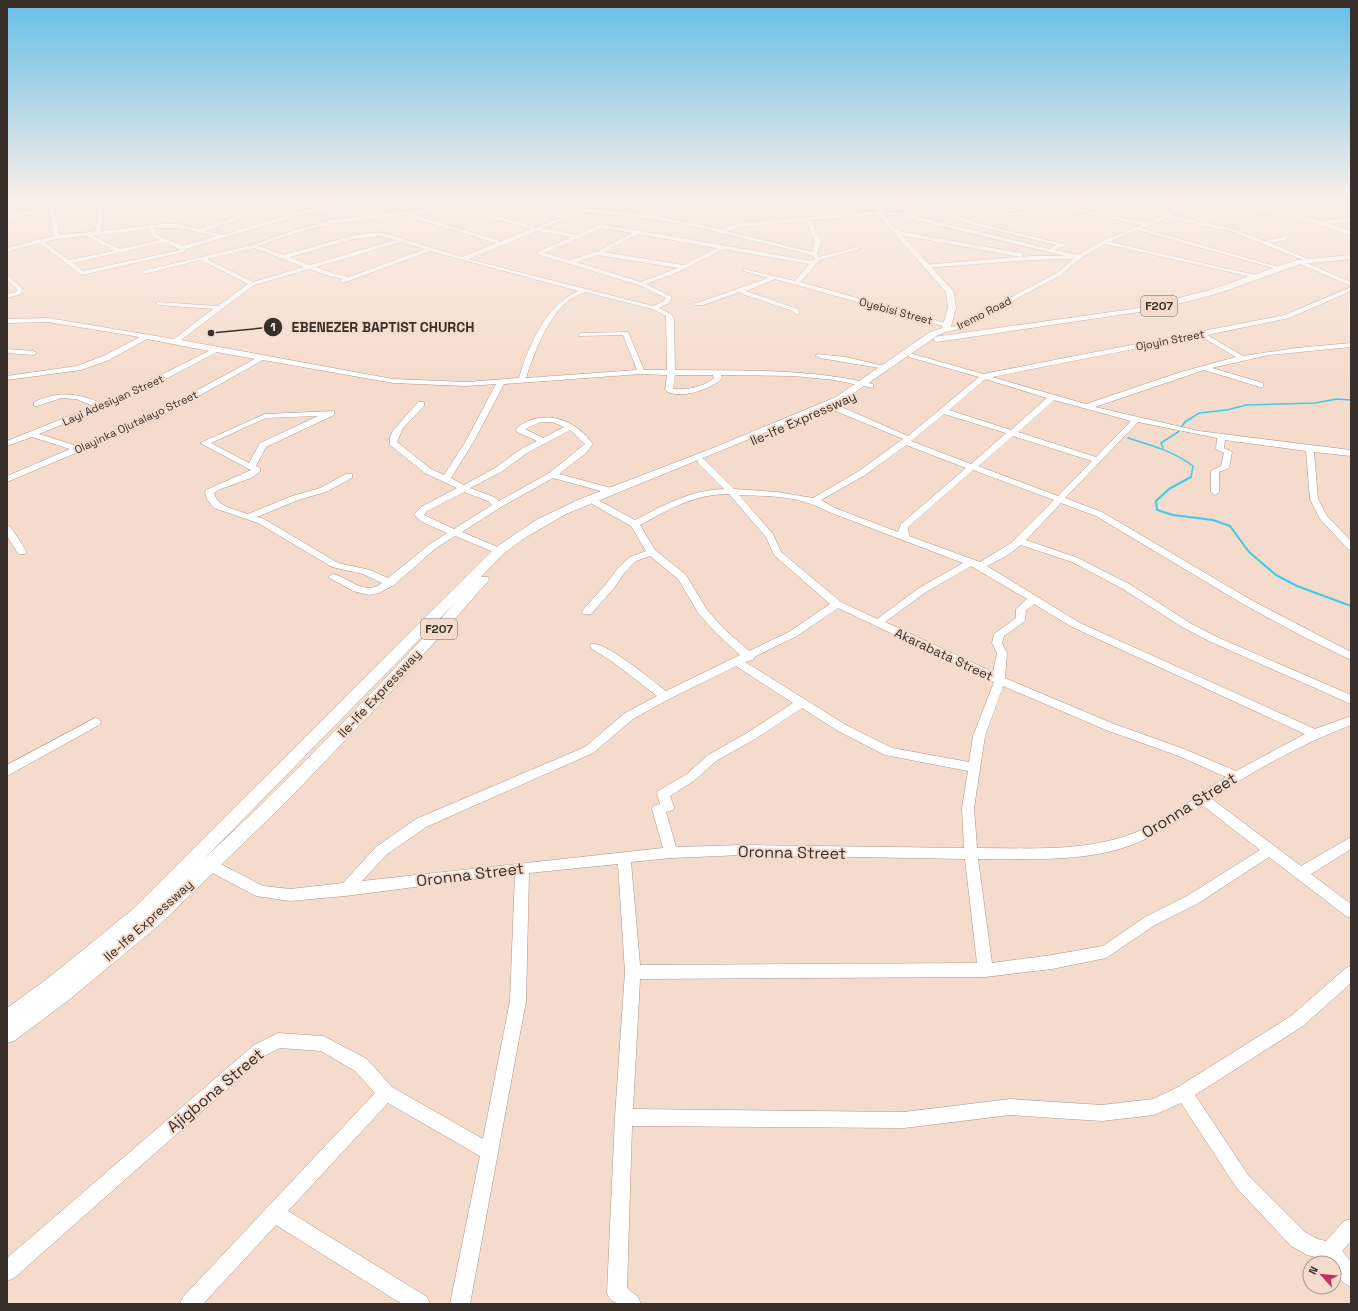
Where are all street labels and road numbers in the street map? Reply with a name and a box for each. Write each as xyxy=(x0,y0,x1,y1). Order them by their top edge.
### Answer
street label: Iremo Road xyxy=(954,293,1014,333)
street label: Oyebisi Street xyxy=(858,294,934,328)
road number: F207 xyxy=(1141,296,1177,316)
street label: Ojoyin Street xyxy=(1135,326,1205,354)
street label: Layi Adesiyan Street xyxy=(60,371,166,429)
street label: Olayinka Ojutalayo Street xyxy=(72,387,200,457)
street label: Ile-Ife Expressway xyxy=(747,387,859,450)
road number: F207 xyxy=(421,619,457,639)
street label: Akarabata Street xyxy=(892,624,996,685)
street label: Ile-Ife Expressway xyxy=(334,646,425,741)
street label: Oronna Street xyxy=(1138,768,1241,843)
street label: Oronna Street xyxy=(738,841,846,864)
street label: Oronna Street xyxy=(415,857,525,892)
street label: Ile-Ife Expressway xyxy=(100,876,197,965)
street label: Ajigbona Street xyxy=(162,1044,268,1137)

